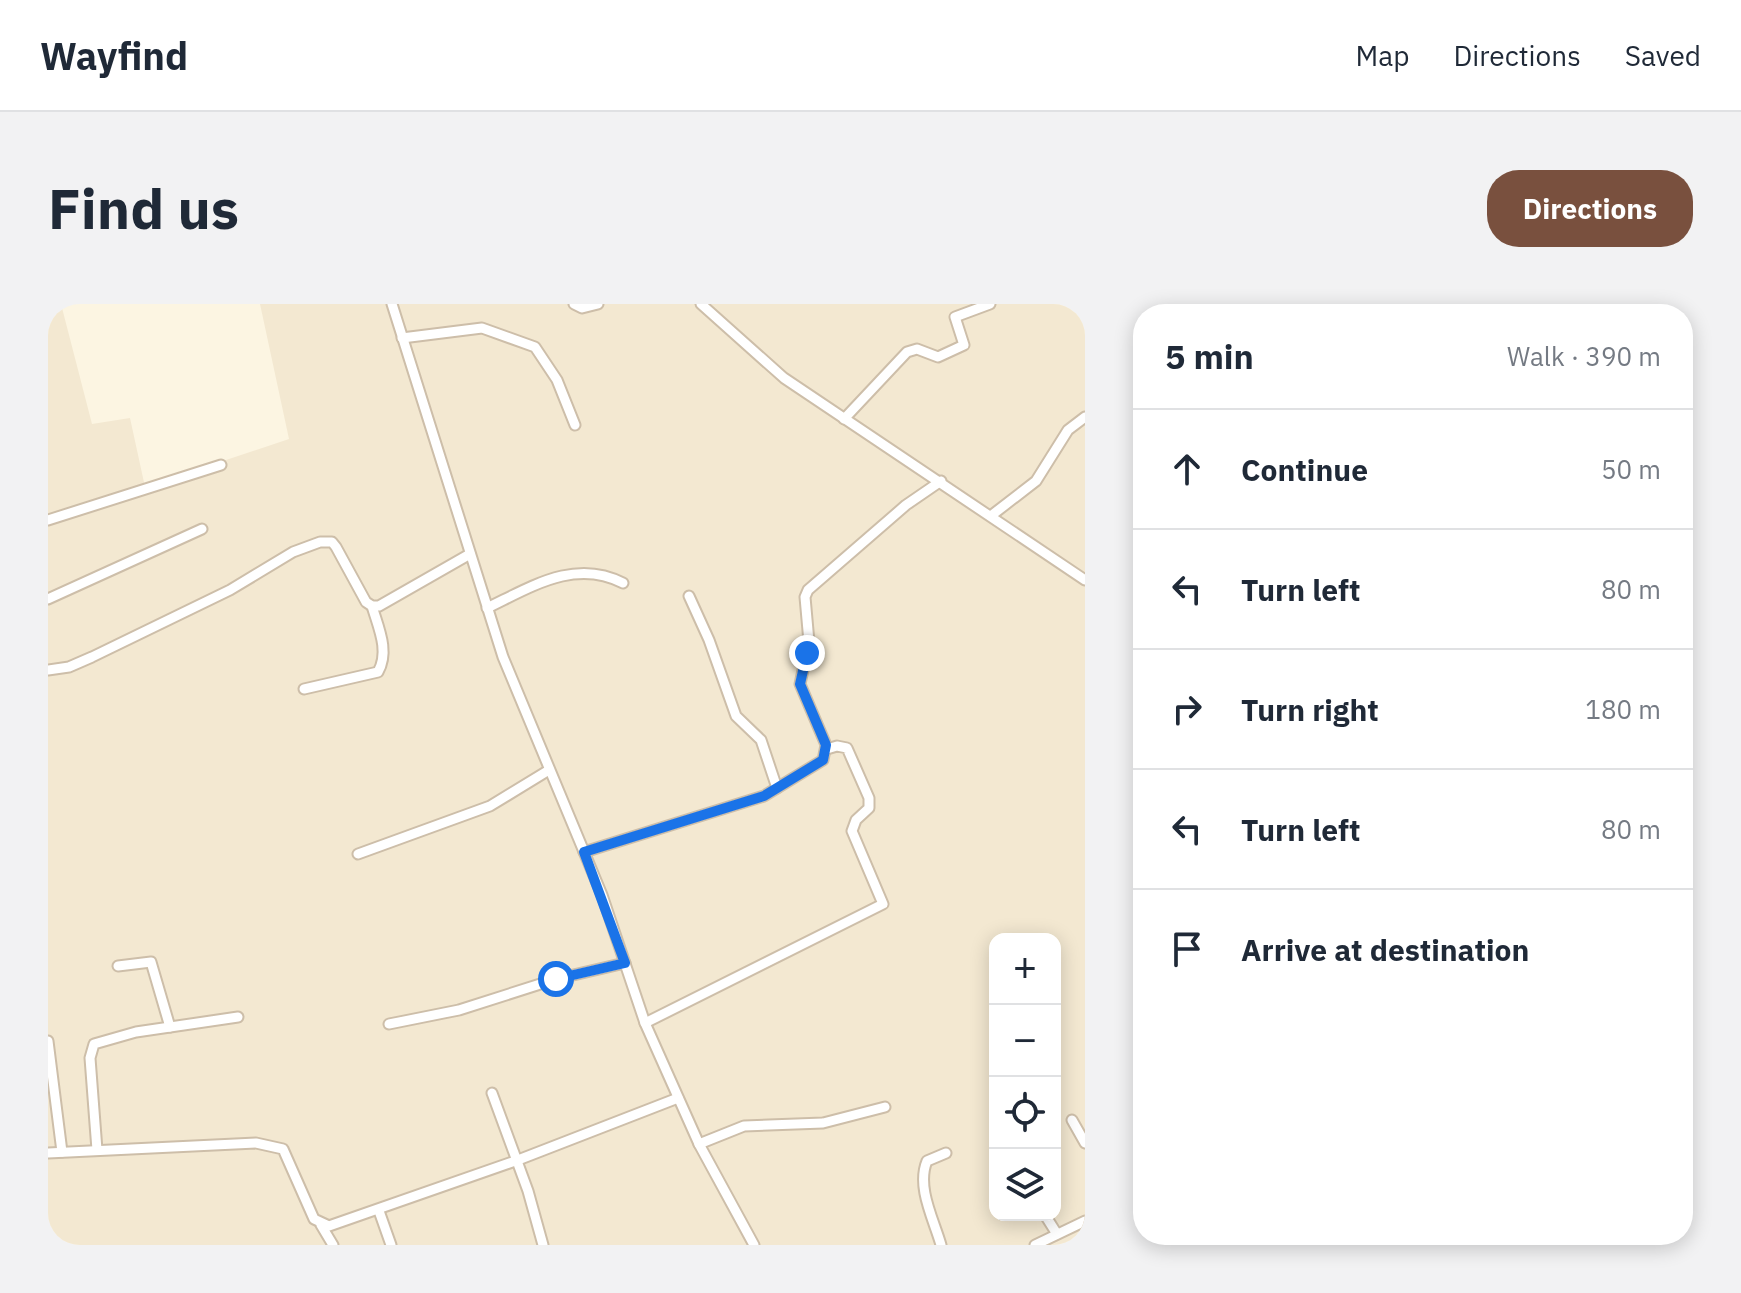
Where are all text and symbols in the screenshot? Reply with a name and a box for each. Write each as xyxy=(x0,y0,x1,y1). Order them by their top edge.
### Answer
text: Wayfind xyxy=(40,31,188,80)
text: Map xyxy=(1355,37,1409,74)
text: Directions xyxy=(1453,37,1581,74)
text: Saved xyxy=(1625,37,1701,74)
button: Directions xyxy=(1487,170,1693,247)
text: Find us xyxy=(48,172,239,244)
text: 5 min xyxy=(1165,334,1254,378)
text: Walk · 390 m xyxy=(1507,339,1661,373)
icon: ahead xyxy=(1165,447,1209,491)
text: Continue xyxy=(1241,450,1368,489)
text: 50 m xyxy=(1601,452,1661,486)
icon: left xyxy=(1165,567,1209,611)
text: Turn left xyxy=(1241,570,1360,609)
text: 80 m xyxy=(1601,572,1661,606)
route end xyxy=(789,635,825,671)
icon: right xyxy=(1165,687,1209,731)
text: Turn right xyxy=(1241,690,1379,729)
text: 180 m xyxy=(1585,692,1661,726)
icon: left xyxy=(1165,807,1209,851)
text: Turn left xyxy=(1241,810,1360,849)
text: 80 m xyxy=(1601,812,1661,846)
icon: arrive xyxy=(1165,927,1209,971)
text: Arrive at destination xyxy=(1241,930,1529,969)
map controls xyxy=(989,933,1061,1221)
button: + xyxy=(989,933,1061,1005)
route start xyxy=(538,961,574,997)
button: − xyxy=(989,1005,1061,1077)
button: locate xyxy=(989,1077,1061,1149)
button: layers xyxy=(989,1149,1061,1221)

